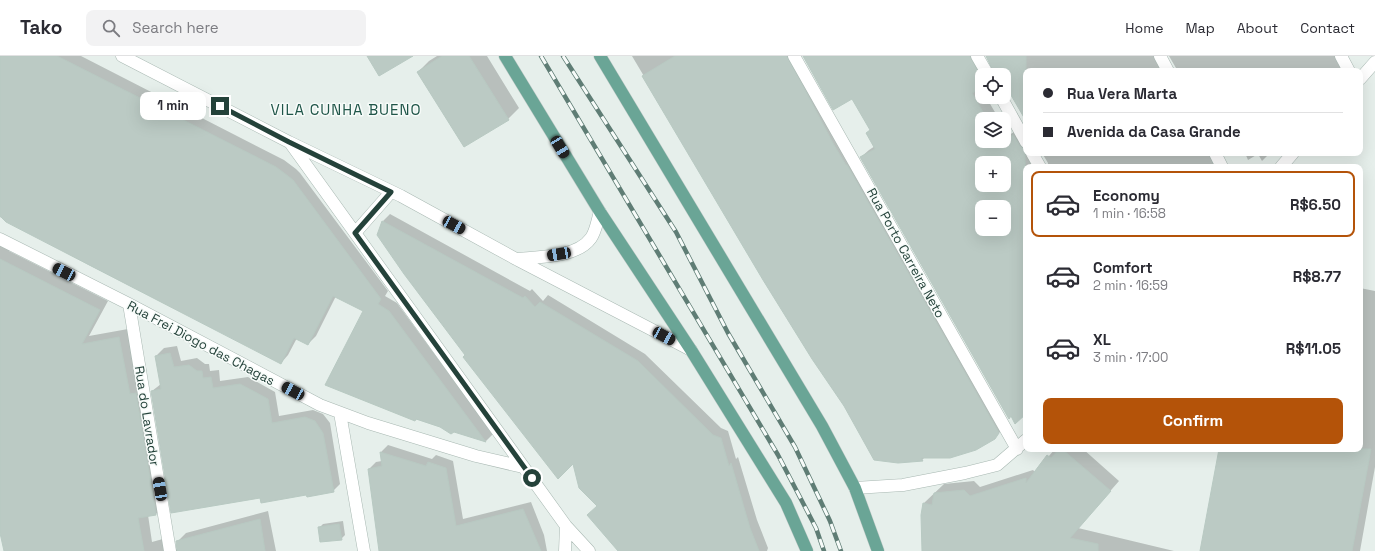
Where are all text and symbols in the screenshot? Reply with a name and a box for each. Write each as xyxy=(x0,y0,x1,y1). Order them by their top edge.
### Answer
search box xyxy=(86,10,366,46)
text: Tako xyxy=(20,15,62,40)
icon: search xyxy=(100,17,122,39)
text: Search here xyxy=(132,18,219,37)
text: Home xyxy=(1125,19,1163,37)
text: Map xyxy=(1185,19,1215,37)
text: About xyxy=(1237,19,1278,37)
text: Contact xyxy=(1300,19,1355,37)
map controls xyxy=(975,68,1011,236)
button: locate xyxy=(975,68,1011,104)
text: Rua Vera Marta xyxy=(1067,84,1177,103)
callout: 1 min xyxy=(140,92,206,120)
text: 1 min xyxy=(157,97,189,114)
route end xyxy=(211,97,229,115)
district label: VILA CUNHA BUENO xyxy=(270,100,422,119)
button: layers xyxy=(975,112,1011,148)
text: Avenida da Casa Grande xyxy=(1067,122,1241,141)
car xyxy=(549,134,571,160)
button: + xyxy=(975,156,1011,192)
street label: Rua Porto Carreira Neto xyxy=(863,185,949,321)
icon: car xyxy=(1045,186,1081,222)
text: Economy xyxy=(1093,186,1160,205)
text: R$6.50 xyxy=(1290,195,1341,214)
button: − xyxy=(975,200,1011,236)
text: 1 min · 16:58 xyxy=(1093,205,1166,222)
car xyxy=(441,214,467,236)
car xyxy=(546,246,572,262)
icon: car xyxy=(1045,258,1081,294)
text: Comfort xyxy=(1093,258,1153,277)
car xyxy=(51,261,77,283)
text: R$8.77 xyxy=(1293,267,1341,286)
text: 2 min · 16:59 xyxy=(1093,277,1168,294)
street label: Rua Frei Diogo das Chagas xyxy=(124,297,278,389)
car xyxy=(651,325,677,347)
icon: car xyxy=(1045,330,1081,366)
text: XL xyxy=(1093,330,1111,349)
text: R$11.05 xyxy=(1286,339,1341,358)
text: 3 min · 17:00 xyxy=(1093,349,1168,366)
street label: Rua do Lavrador xyxy=(131,365,163,467)
car xyxy=(280,380,306,402)
button: Confirm xyxy=(1043,398,1343,444)
route start xyxy=(523,469,541,487)
car xyxy=(152,476,168,502)

